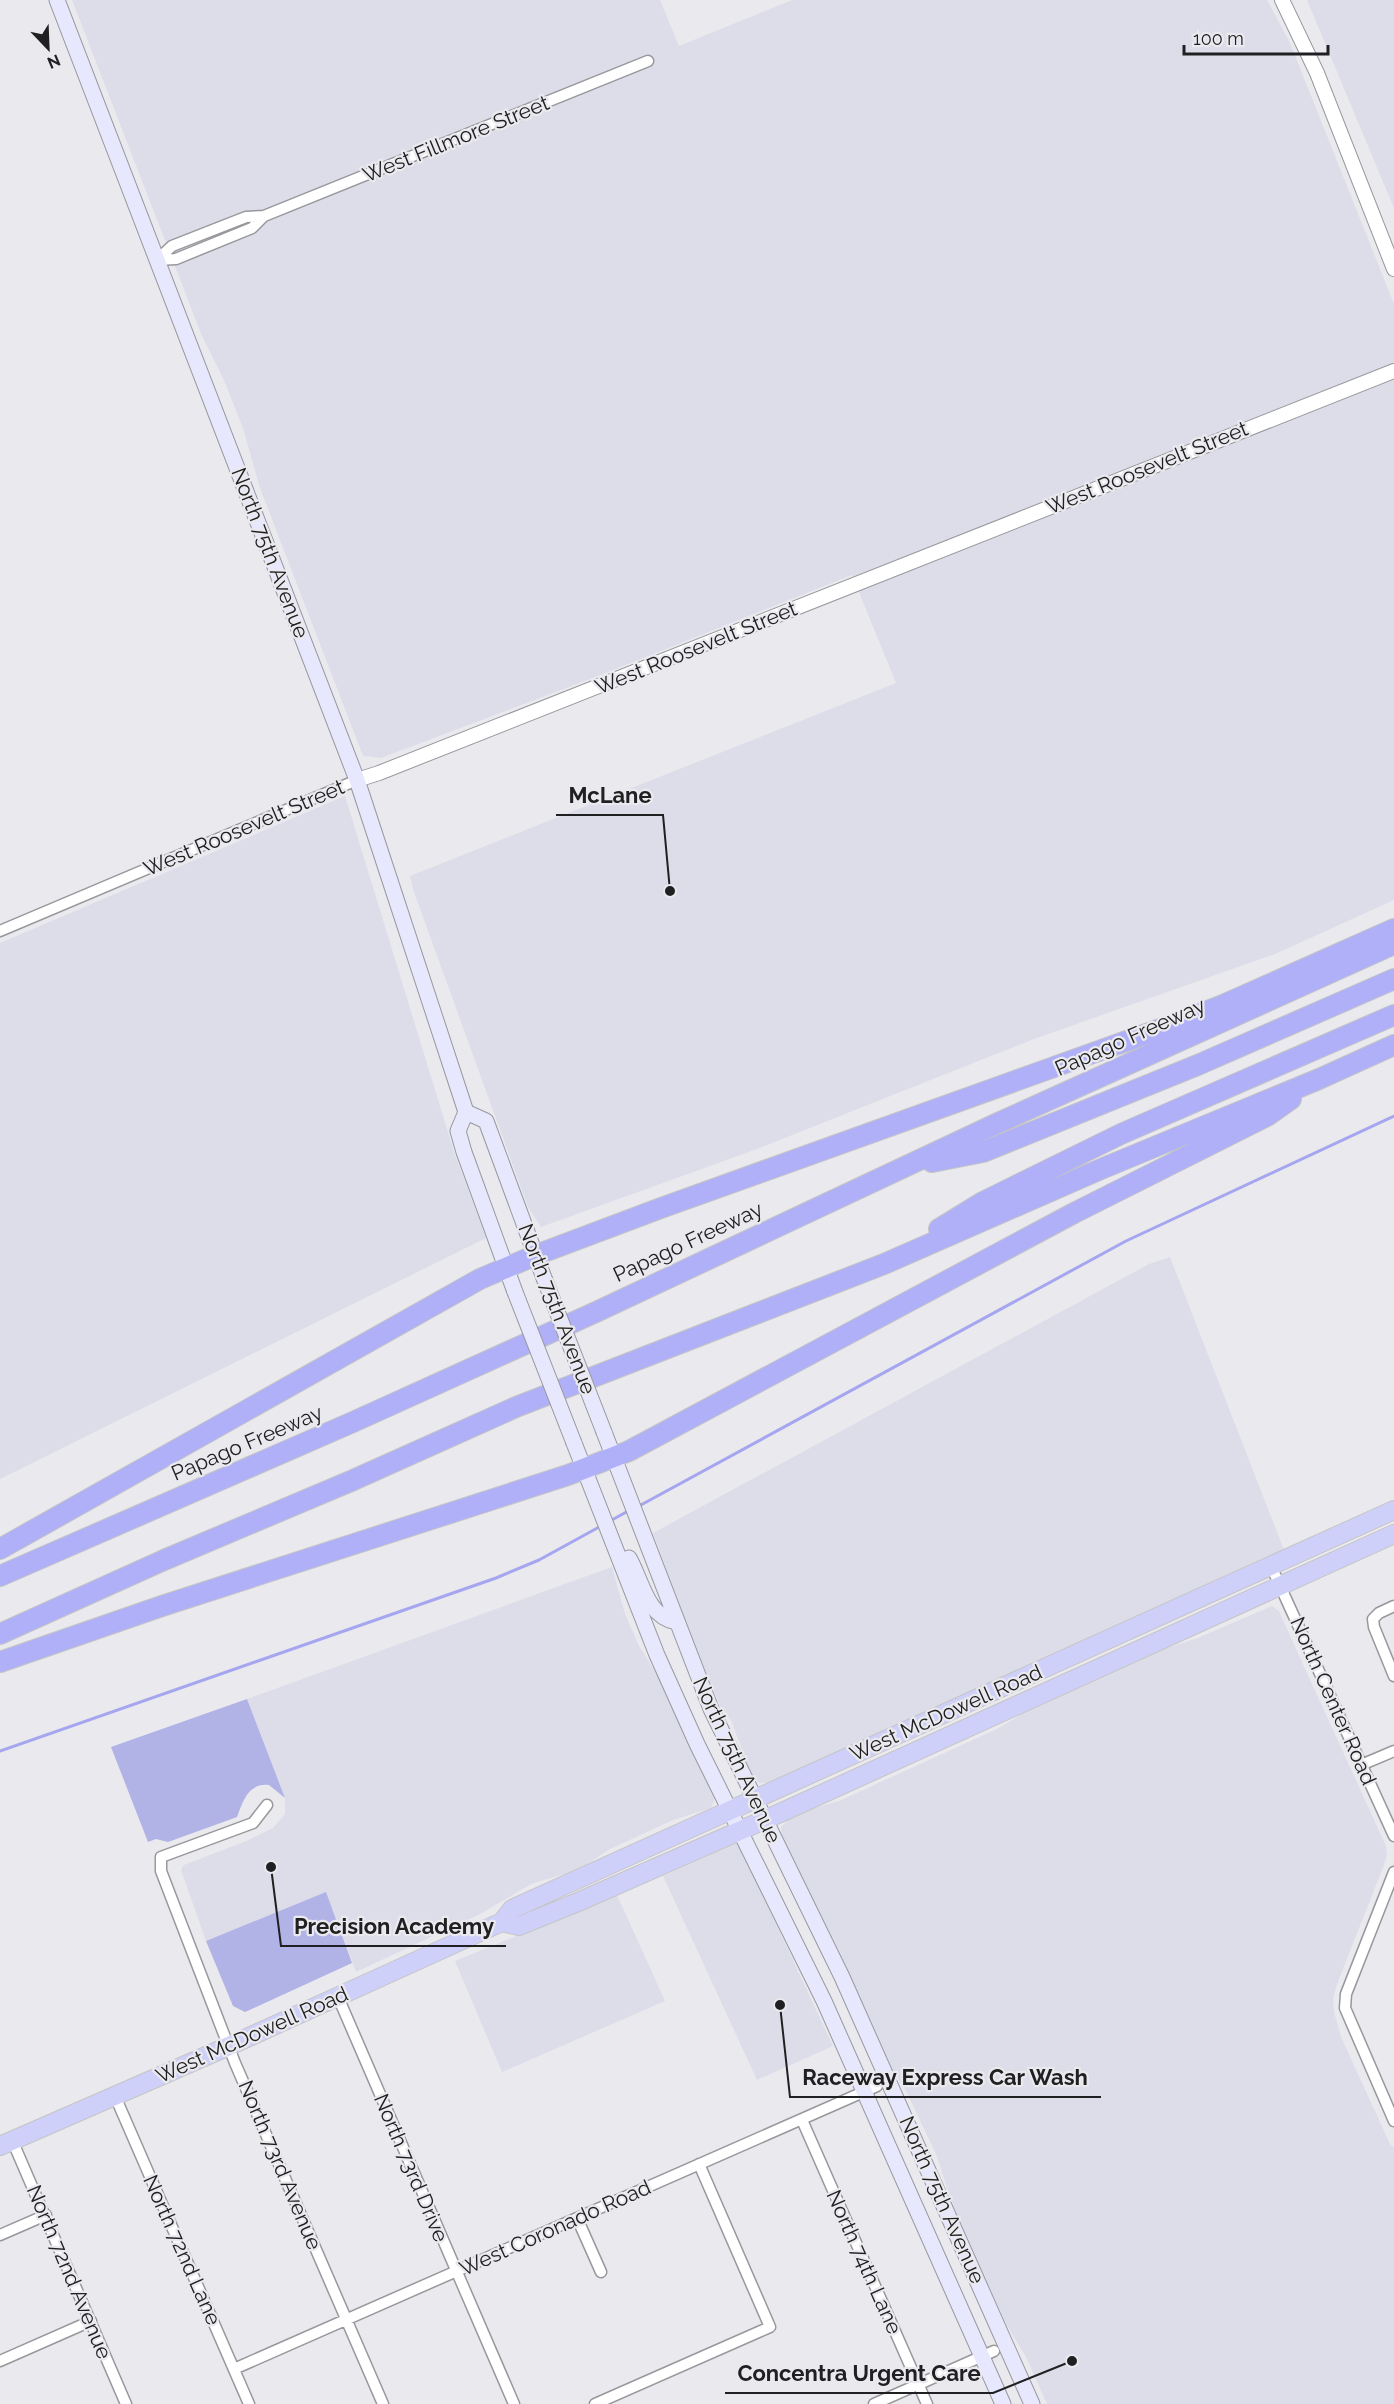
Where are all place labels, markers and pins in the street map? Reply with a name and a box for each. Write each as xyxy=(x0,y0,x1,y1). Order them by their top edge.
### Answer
callout: McLane xyxy=(556,775,663,815)
callout: Precision Academy xyxy=(281,1906,506,1946)
callout: Raceway Express Car Wash xyxy=(790,2057,1101,2097)
callout: Concentra Urgent Care xyxy=(725,2353,993,2393)

